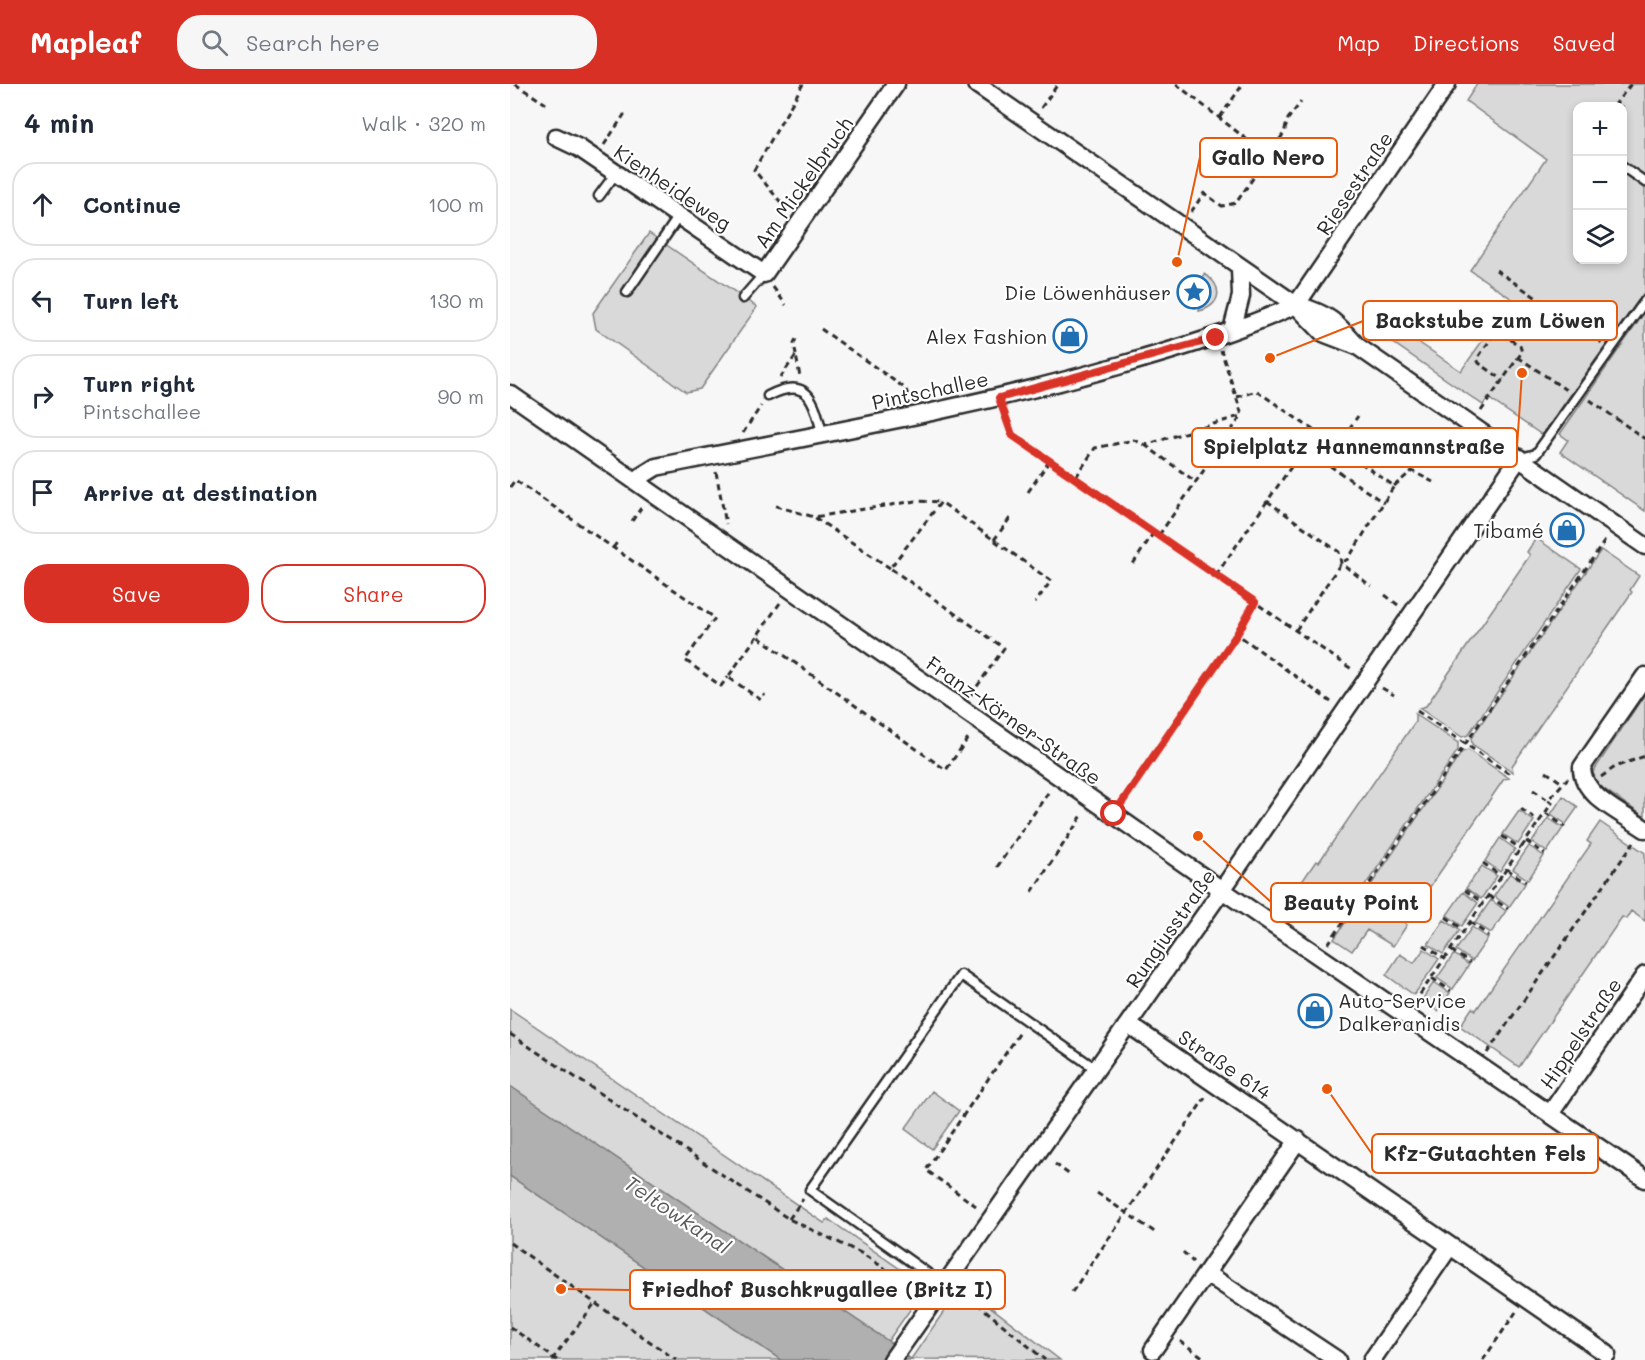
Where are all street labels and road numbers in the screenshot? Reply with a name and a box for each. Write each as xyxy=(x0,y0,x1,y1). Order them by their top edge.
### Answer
street label: Am Mickelbruch xyxy=(748,111,858,253)
street label: Riesestraße xyxy=(1310,126,1398,240)
street label: Kienheideweg xyxy=(609,138,737,236)
street label: Pintschallee xyxy=(869,365,991,415)
street label: Franz-Körner-Straße xyxy=(921,650,1107,790)
street label: Rungiusstraße xyxy=(1119,863,1221,993)
street label: Hippelstraße xyxy=(1533,972,1627,1094)
street label: Straße 614 xyxy=(1173,1023,1277,1105)

